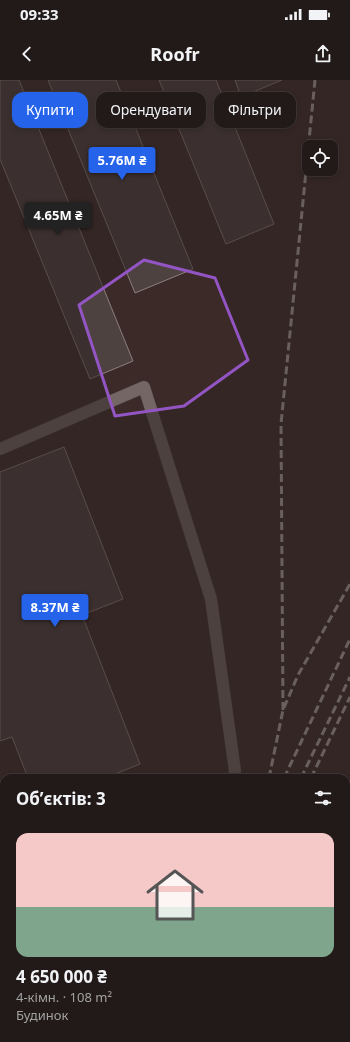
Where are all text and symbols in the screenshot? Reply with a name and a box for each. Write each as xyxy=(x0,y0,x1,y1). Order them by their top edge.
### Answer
text: 09:33 xyxy=(20,4,59,24)
text: Roofr xyxy=(150,42,200,66)
icon: back xyxy=(16,43,38,65)
icon: share xyxy=(312,43,334,65)
chip: Купити xyxy=(12,92,88,128)
chip: Орендувати xyxy=(96,92,206,128)
chip: Фільтри xyxy=(214,92,296,128)
map controls xyxy=(302,140,338,176)
button: locate xyxy=(302,140,338,176)
pin: 5.76M ₴ xyxy=(85,147,159,181)
text: 5.76M ₴ xyxy=(97,151,147,169)
pin: 4.65M ₴ xyxy=(21,202,95,236)
text: 4.65M ₴ xyxy=(33,206,83,224)
pin: 8.37M ₴ xyxy=(18,594,92,628)
text: 8.37M ₴ xyxy=(30,598,80,616)
text: Об’єктів: 3 xyxy=(16,787,106,810)
icon: filters xyxy=(312,787,334,809)
icon: home xyxy=(139,859,211,931)
text: 4 650 000 ₴ xyxy=(16,965,107,988)
text: 4-кімн. · 108 m² xyxy=(16,988,112,1006)
text: Будинок xyxy=(16,1006,68,1024)

